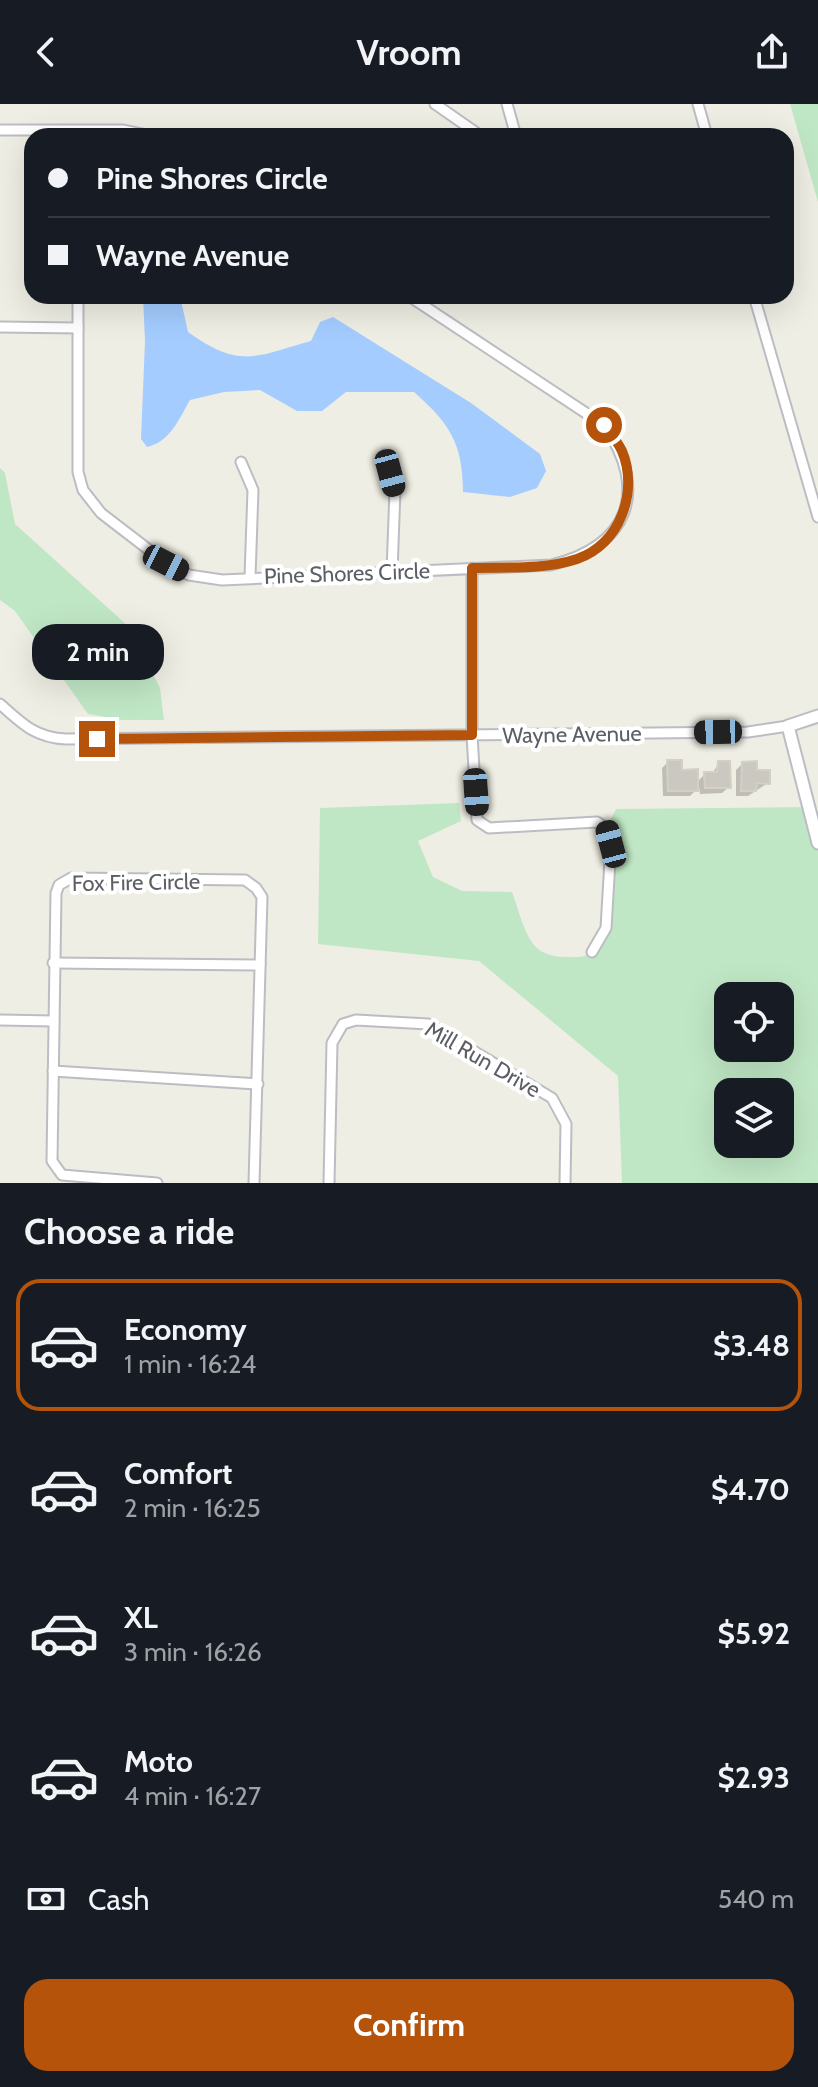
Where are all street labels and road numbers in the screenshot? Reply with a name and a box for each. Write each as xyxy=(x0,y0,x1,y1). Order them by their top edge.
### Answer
street label: Pine Shores Circle xyxy=(263,557,431,590)
street label: Wayne Avenue xyxy=(502,720,642,749)
street label: Fox Fire Circle xyxy=(72,868,200,897)
street label: Mill Run Drive xyxy=(420,1016,545,1103)

